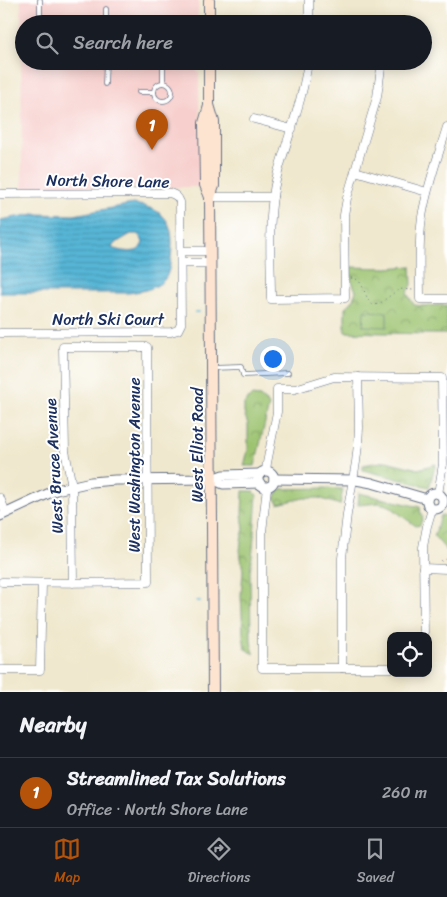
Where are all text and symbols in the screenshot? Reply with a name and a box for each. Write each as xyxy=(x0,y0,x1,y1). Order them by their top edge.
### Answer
search box xyxy=(15,15,432,70)
text: Search here xyxy=(73,26,173,59)
icon: search xyxy=(33,29,61,57)
pin: 1 xyxy=(136,109,168,150)
street label: North Shore Lane xyxy=(46,165,170,197)
street label: North Ski Court xyxy=(52,305,164,334)
your location xyxy=(260,346,286,372)
street label: West Washington Avenue xyxy=(120,377,149,553)
street label: West Elliot Road xyxy=(183,386,212,502)
street label: West Bruce Avenue xyxy=(36,397,72,534)
map controls xyxy=(387,632,432,677)
button: locate xyxy=(387,632,432,677)
text: Nearby xyxy=(20,706,86,744)
text: Streamlined Tax Solutions xyxy=(67,762,286,795)
text: 1 xyxy=(33,778,39,807)
text: 260 m xyxy=(382,778,427,807)
text: Office · North Shore Lane xyxy=(67,795,248,824)
tab: Map xyxy=(53,835,81,890)
tab: Directions xyxy=(188,835,250,890)
tab: Saved xyxy=(357,835,394,890)

